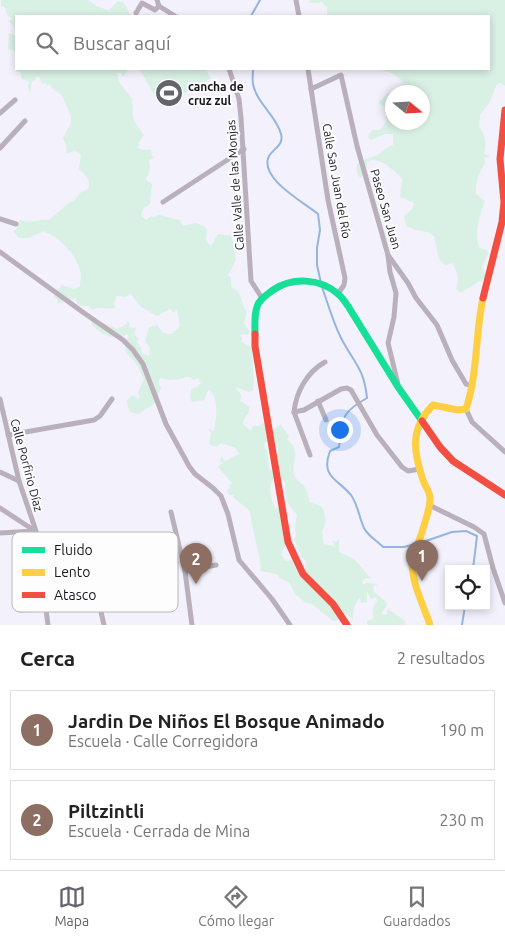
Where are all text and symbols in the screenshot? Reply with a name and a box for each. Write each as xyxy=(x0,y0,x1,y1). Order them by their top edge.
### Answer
search box xyxy=(15,15,490,70)
icon: search xyxy=(33,29,61,57)
text: Buscar aquí xyxy=(73,32,171,54)
sports icon: cancha de cruz zul xyxy=(154,78,184,108)
place label: cancha de cruz zul xyxy=(188,80,244,107)
north arrow xyxy=(385,85,430,130)
street label: Calle Valle de las Monjas xyxy=(224,119,246,251)
street label: Calle San Juan del Río xyxy=(320,122,354,240)
street label: Paseo San Juan xyxy=(368,167,404,251)
street label: Calle Porfirio Díaz xyxy=(8,417,46,513)
your location xyxy=(327,417,353,443)
legend xyxy=(12,532,178,612)
pin: 1 xyxy=(406,540,438,581)
text: Fluido xyxy=(54,542,93,558)
pin: 2 xyxy=(180,543,212,584)
text: Lento xyxy=(54,564,91,580)
map controls xyxy=(445,565,490,610)
button: locate xyxy=(445,565,490,610)
text: Atasco xyxy=(54,587,97,603)
text: Cerca xyxy=(20,646,75,670)
text: 2 resultados xyxy=(397,649,485,667)
text: Jardin De Niños El Bosque Animado xyxy=(68,710,385,732)
text: 1 xyxy=(32,721,42,739)
text: 190 m xyxy=(439,721,484,739)
text: Escuela · Calle Corregidora xyxy=(68,732,258,750)
text: Piltzintli xyxy=(68,800,144,822)
text: 2 xyxy=(32,811,42,829)
text: 230 m xyxy=(439,811,484,829)
text: Escuela · Cerrada de Mina xyxy=(68,822,250,840)
tab: Mapa xyxy=(54,883,89,929)
tab: Cómo llegar xyxy=(198,883,274,929)
tab: Guardados xyxy=(383,883,451,929)

